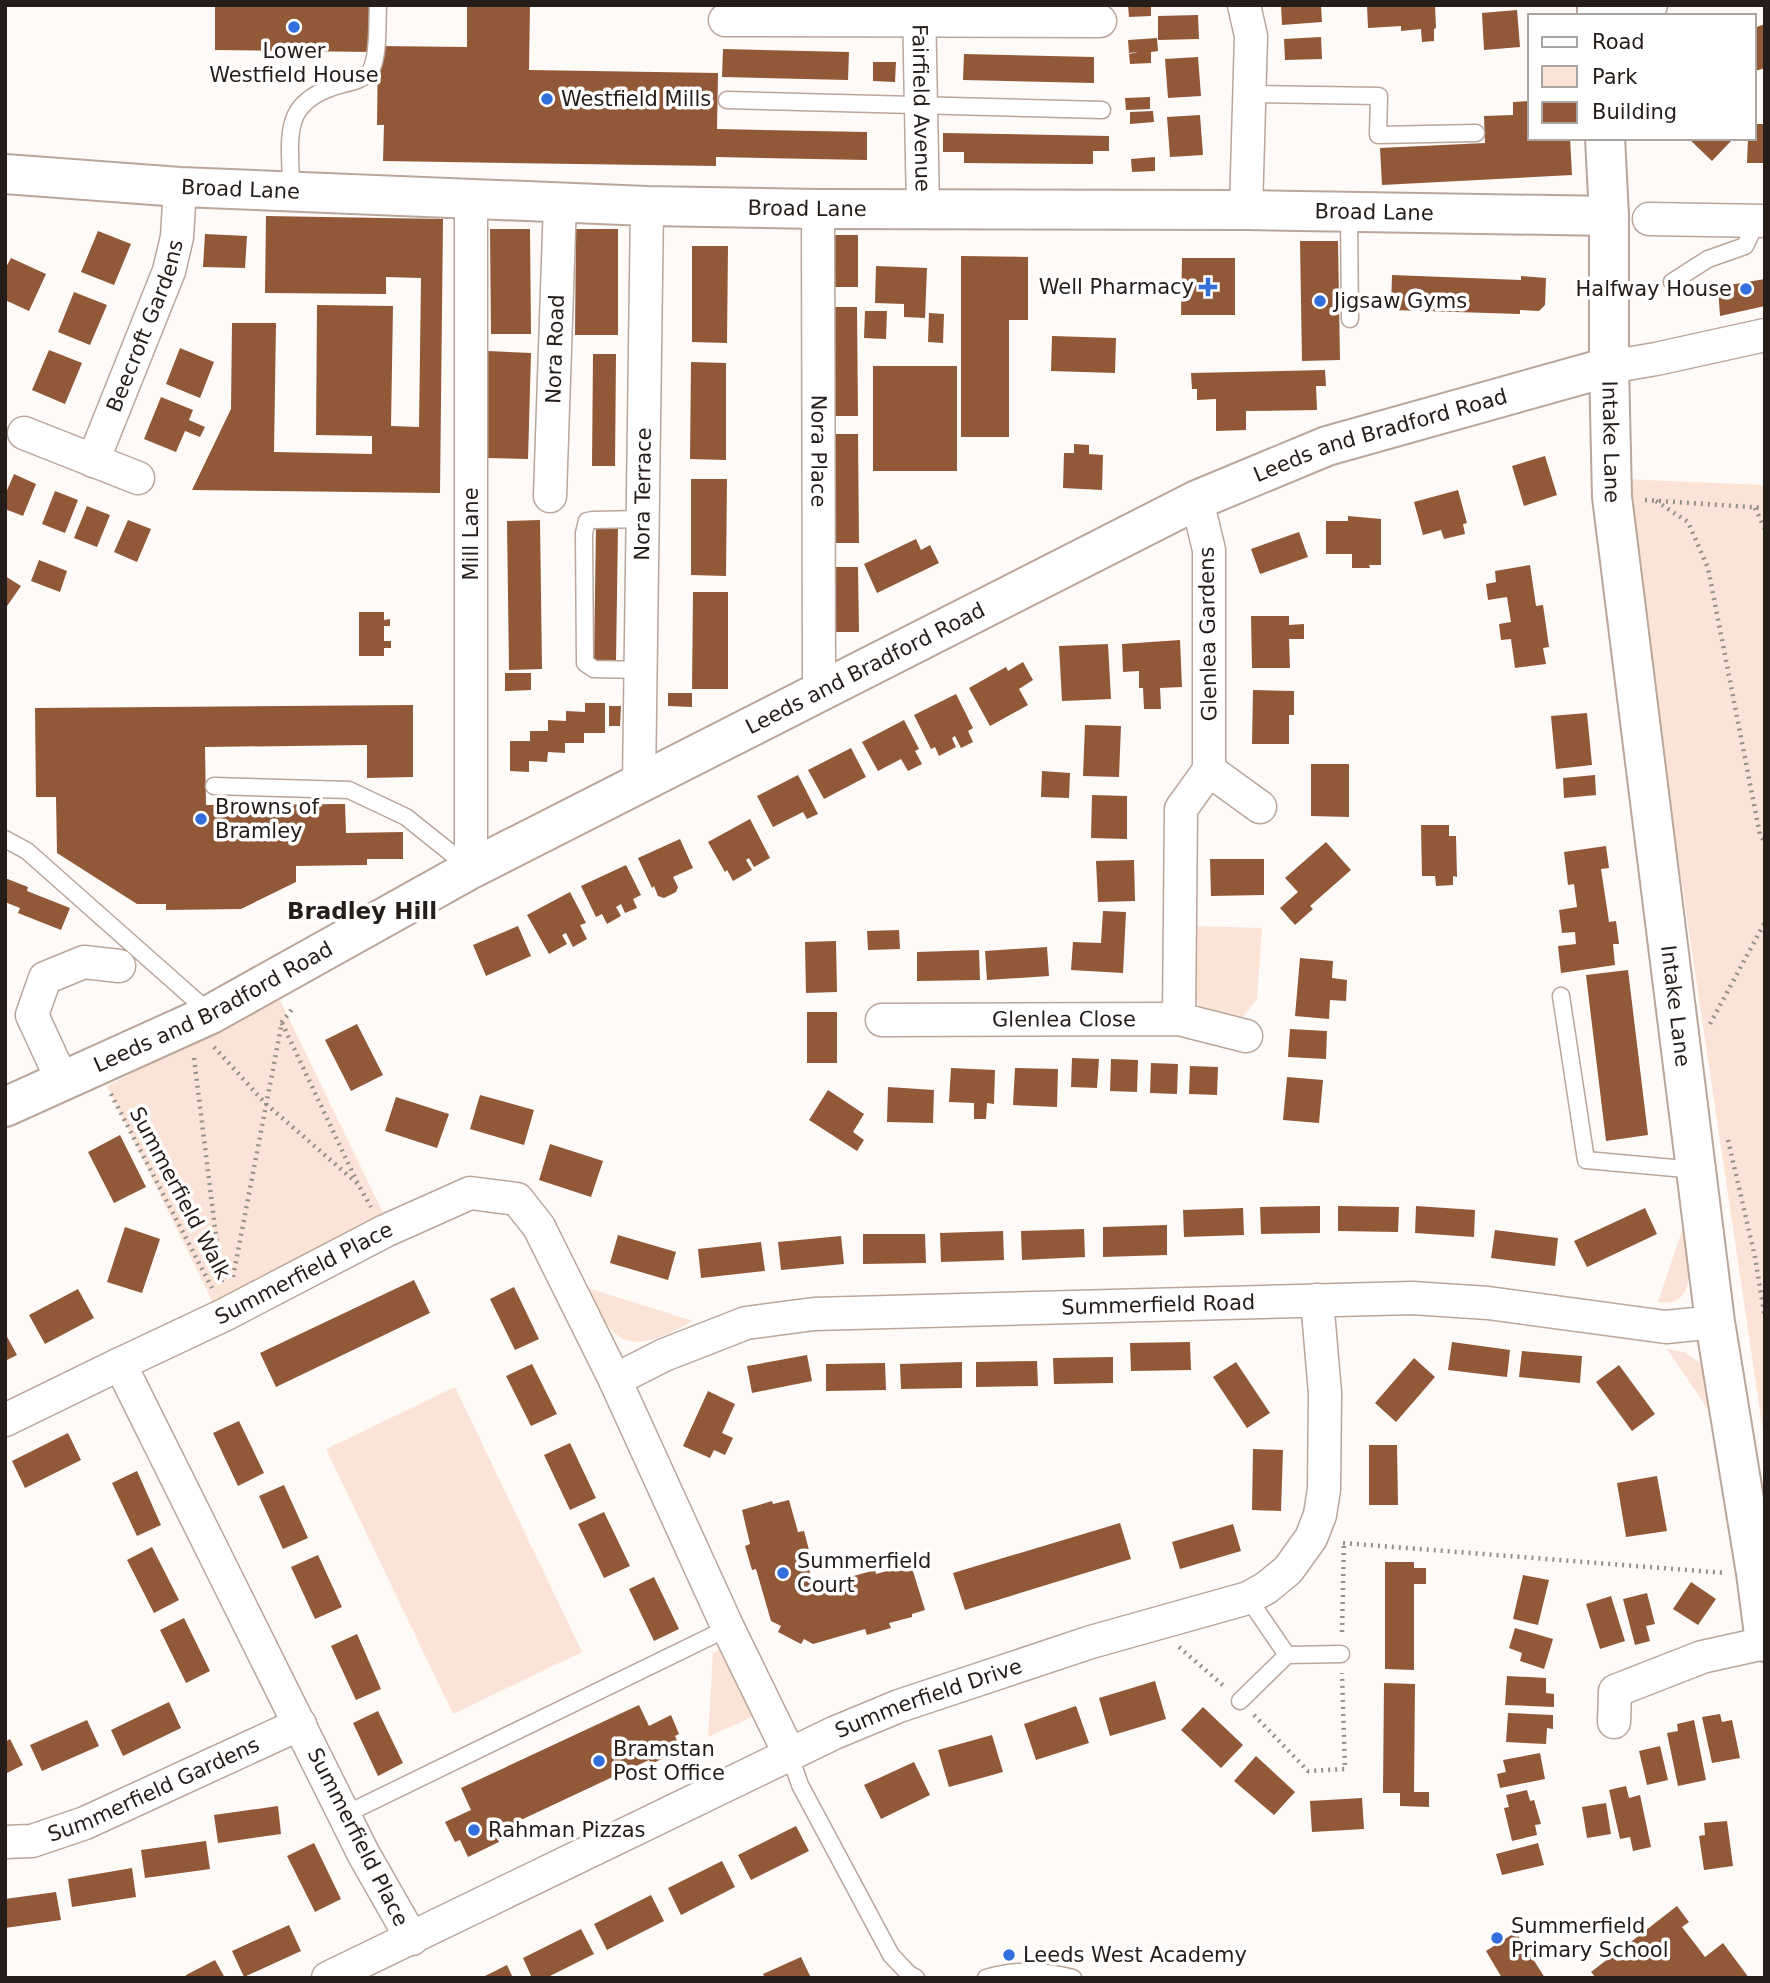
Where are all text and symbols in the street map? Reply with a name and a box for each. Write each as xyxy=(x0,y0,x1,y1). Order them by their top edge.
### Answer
legend xyxy=(1528,14,1756,140)
marker: Lower Westfield House xyxy=(286,19,302,35)
street label: Fairfield Avenue xyxy=(907,24,935,192)
text: Road xyxy=(1592,30,1645,54)
place label: Lower Westfield House xyxy=(209,39,379,87)
text: Park xyxy=(1592,65,1638,89)
place label: Westfield Mills xyxy=(561,87,711,111)
marker: Westfield Mills xyxy=(539,91,555,107)
text: Building xyxy=(1592,100,1677,124)
street label: Broad Lane xyxy=(180,175,301,204)
street label: Broad Lane xyxy=(747,196,867,221)
street label: Broad Lane xyxy=(1314,199,1434,225)
street label: Beecroft Gardens xyxy=(102,237,188,416)
place label: Well Pharmacy xyxy=(1039,275,1194,299)
place label: Halfway House xyxy=(1576,277,1732,301)
marker: Well Pharmacy xyxy=(1200,279,1216,295)
marker: Halfway House xyxy=(1738,281,1754,297)
place label: Jigsaw Gyms xyxy=(1332,289,1467,313)
marker: Jigsaw Gyms xyxy=(1312,293,1328,309)
street label: Nora Road xyxy=(541,294,569,404)
street label: Intake Lane xyxy=(1597,380,1624,503)
street label: Leeds and Bradford Road xyxy=(1250,384,1510,487)
street label: Nora Place xyxy=(806,395,831,507)
street label: Nora Terrace xyxy=(630,427,656,561)
street label: Mill Lane xyxy=(459,487,483,581)
street label: Glenlea Gardens xyxy=(1194,547,1222,721)
street label: Leeds and Bradford Road xyxy=(742,598,989,739)
place label: Browns of Bramley xyxy=(215,795,319,843)
marker: Browns of Bramley xyxy=(193,811,209,827)
district label: Bradley Hill xyxy=(287,898,437,924)
street label: Leeds and Bradford Road xyxy=(90,937,337,1077)
street label: Intake Lane xyxy=(1656,944,1695,1068)
street label: Glenlea Close xyxy=(992,1007,1136,1032)
street label: Summerfield Walk xyxy=(124,1103,236,1284)
street label: Summerfield Place xyxy=(211,1217,396,1329)
street label: Summerfield Road xyxy=(1061,1290,1255,1319)
place label: Summerfield Court xyxy=(797,1549,931,1597)
marker: Summerfield Court xyxy=(775,1565,791,1581)
street label: Summerfield Drive xyxy=(831,1654,1025,1743)
street label: Summerfield Gardens xyxy=(45,1732,263,1847)
place label: Bramstan Post Office xyxy=(613,1737,725,1785)
street label: Summerfield Place xyxy=(303,1744,413,1930)
marker: Bramstan Post Office xyxy=(591,1753,607,1769)
place label: Rahman Pizzas xyxy=(488,1818,646,1842)
marker: Rahman Pizzas xyxy=(466,1822,482,1838)
place label: Summerfield Primary School xyxy=(1511,1914,1669,1962)
marker: Summerfield Primary School xyxy=(1489,1930,1505,1946)
place label: Leeds West Academy xyxy=(1023,1943,1247,1967)
marker: Leeds West Academy xyxy=(1001,1947,1017,1963)

